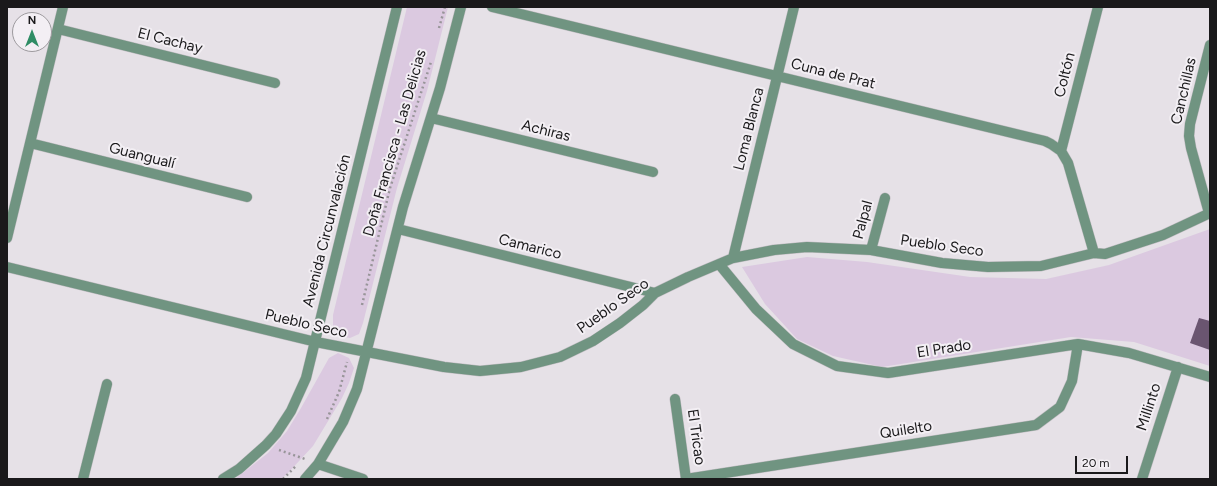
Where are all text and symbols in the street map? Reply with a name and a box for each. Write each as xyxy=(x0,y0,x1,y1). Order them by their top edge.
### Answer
north arrow xyxy=(12,12,52,52)
text: N xyxy=(28,14,36,27)
street label: El Cachay xyxy=(136,24,204,58)
street label: Doña Francisca - Las Delicias xyxy=(360,48,430,238)
street label: Coltón xyxy=(1051,51,1079,99)
street label: Cuna de Prat xyxy=(789,55,877,93)
street label: Canchillas xyxy=(1168,56,1200,126)
street label: Loma Blanca xyxy=(730,86,768,172)
street label: Achiras xyxy=(520,116,572,146)
street label: Guangualí xyxy=(107,139,177,173)
street label: Avenida Circunvalación xyxy=(299,153,355,309)
street label: Palpal xyxy=(849,199,877,241)
street label: Camarico xyxy=(497,230,563,264)
street label: Pueblo Seco xyxy=(899,231,985,261)
street label: Pueblo Seco xyxy=(573,275,653,337)
street label: Pueblo Seco xyxy=(263,306,349,342)
street label: El Prado xyxy=(916,336,972,362)
street label: Millinto xyxy=(1133,381,1165,433)
street label: El Tricao xyxy=(683,408,709,466)
street label: Quilelto xyxy=(879,417,933,443)
scale bar xyxy=(1077,448,1130,474)
text: 20 m xyxy=(1082,456,1110,470)

